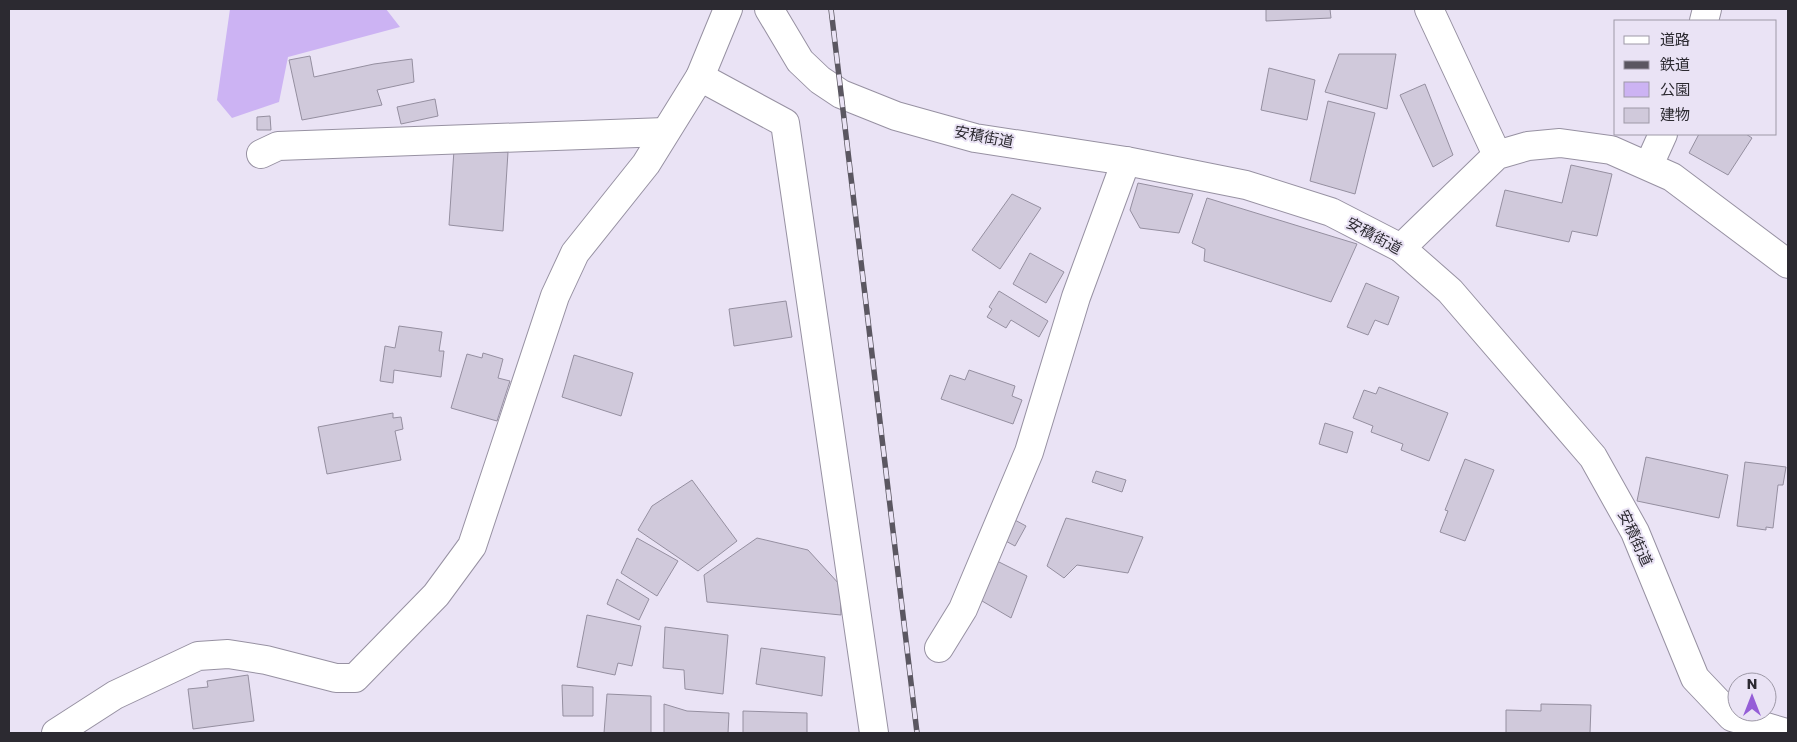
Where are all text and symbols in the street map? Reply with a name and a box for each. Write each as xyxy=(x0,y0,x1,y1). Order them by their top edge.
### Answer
legend xyxy=(1614,20,1777,135)
text: 道路 xyxy=(1660,29,1690,50)
text: 鉄道 xyxy=(1660,54,1690,75)
text: 公園 xyxy=(1660,79,1690,100)
text: 建物 xyxy=(1660,104,1690,125)
street label: 安積街道 xyxy=(953,120,1016,153)
street label: 安積街道 xyxy=(1343,212,1406,259)
street label: 安積街道 xyxy=(1613,506,1658,569)
north arrow xyxy=(1727,672,1777,722)
text: N xyxy=(1747,674,1757,694)

